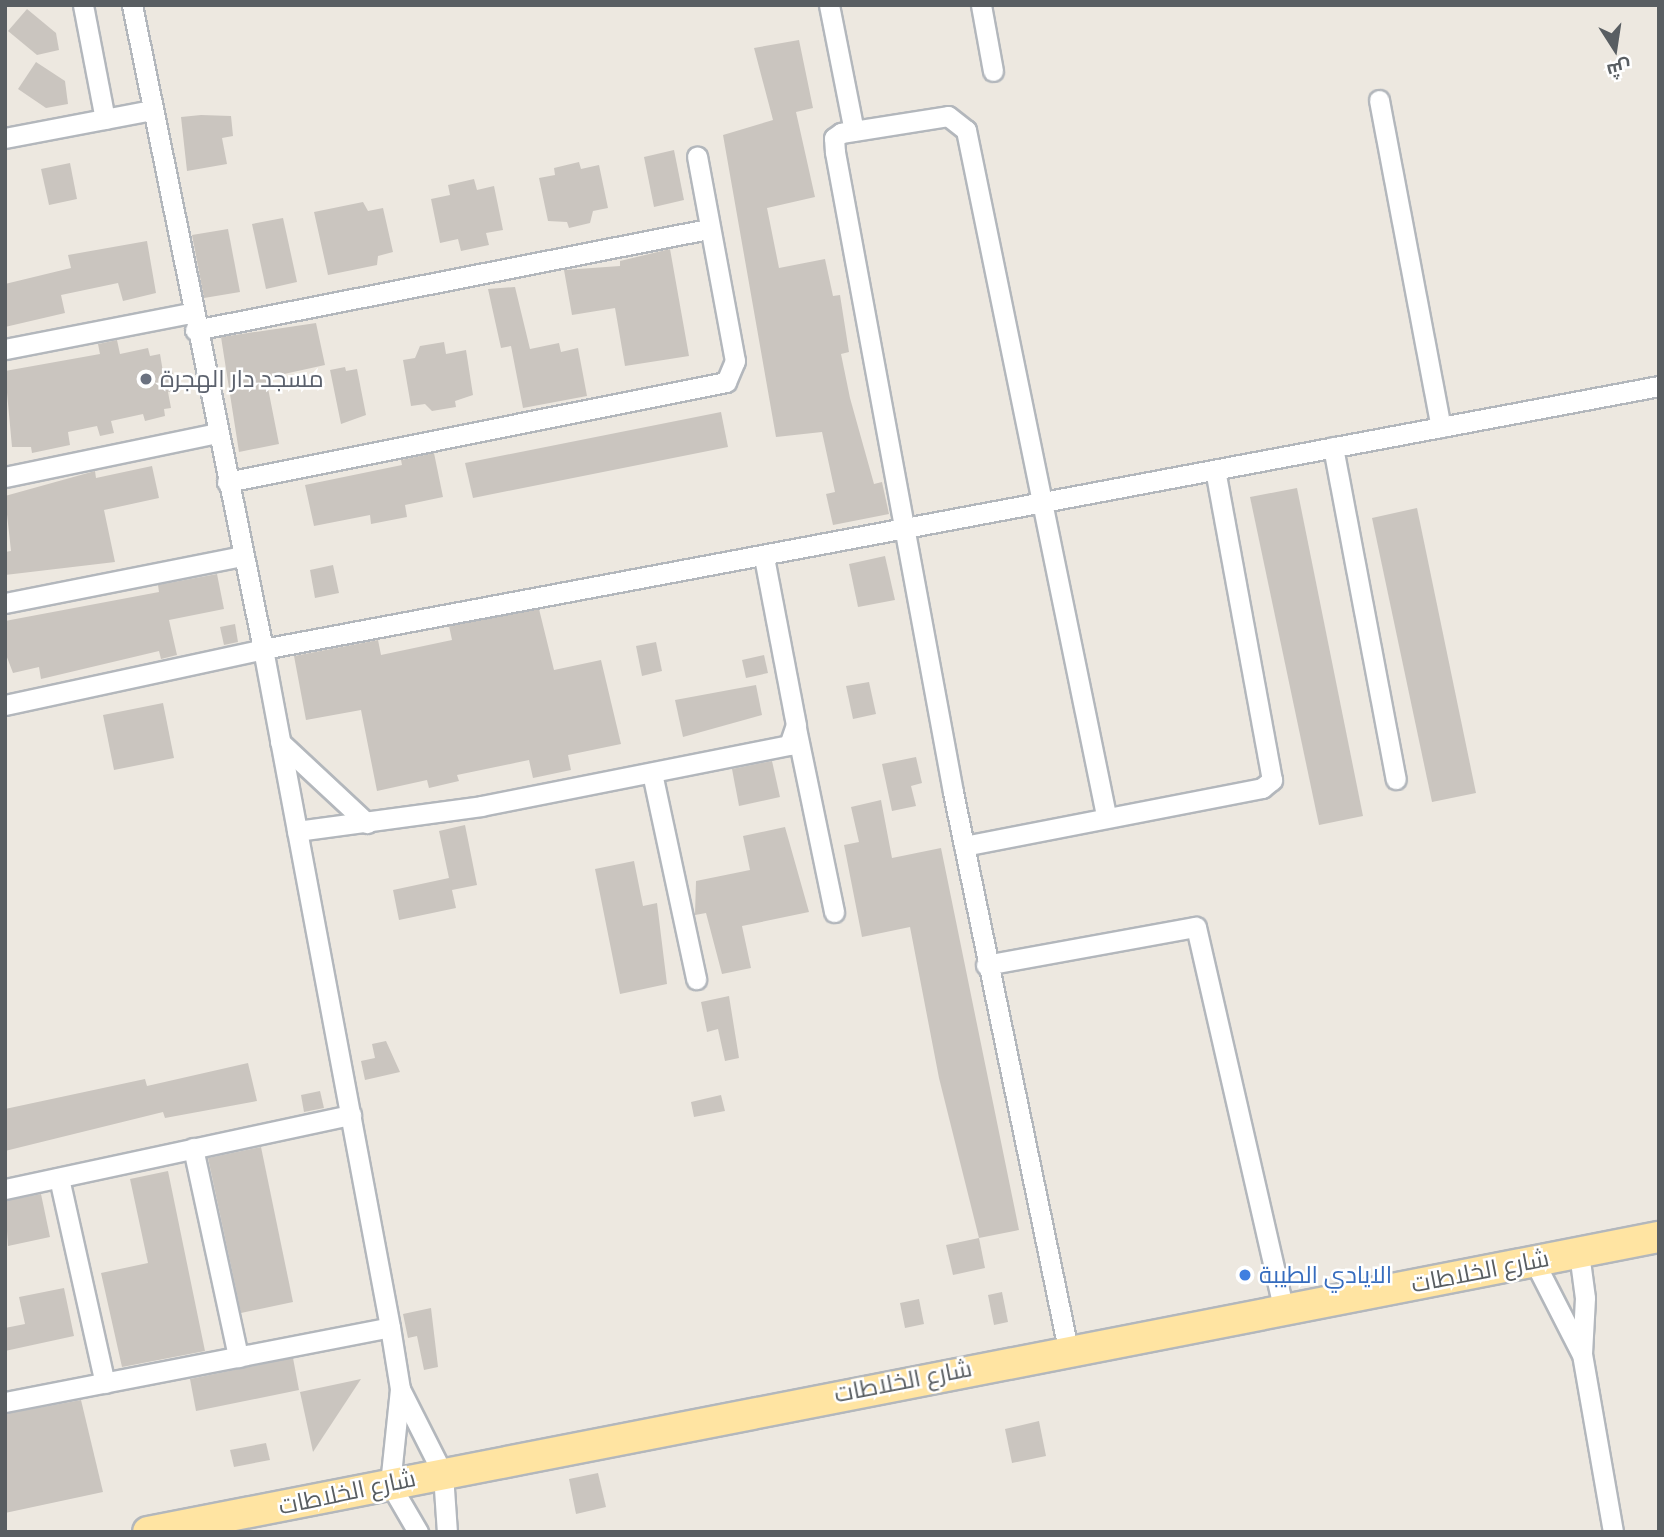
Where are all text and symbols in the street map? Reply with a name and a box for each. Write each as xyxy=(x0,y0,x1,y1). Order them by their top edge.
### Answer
north arrow xyxy=(1580,14,1650,84)
text: ش xyxy=(1605,55,1634,84)
place label: مسجد دار الهجرة xyxy=(160,365,324,393)
marker: مسجد دار الهجرة xyxy=(138,371,154,387)
street label: شارع الخلاطات xyxy=(1409,1244,1551,1298)
place label: الايادي الطيبة xyxy=(1259,1261,1392,1289)
marker: الايادي الطيبة xyxy=(1237,1267,1253,1283)
street label: شارع الخلاطات xyxy=(832,1354,974,1408)
street label: شارع الخلاطات xyxy=(276,1463,418,1521)

